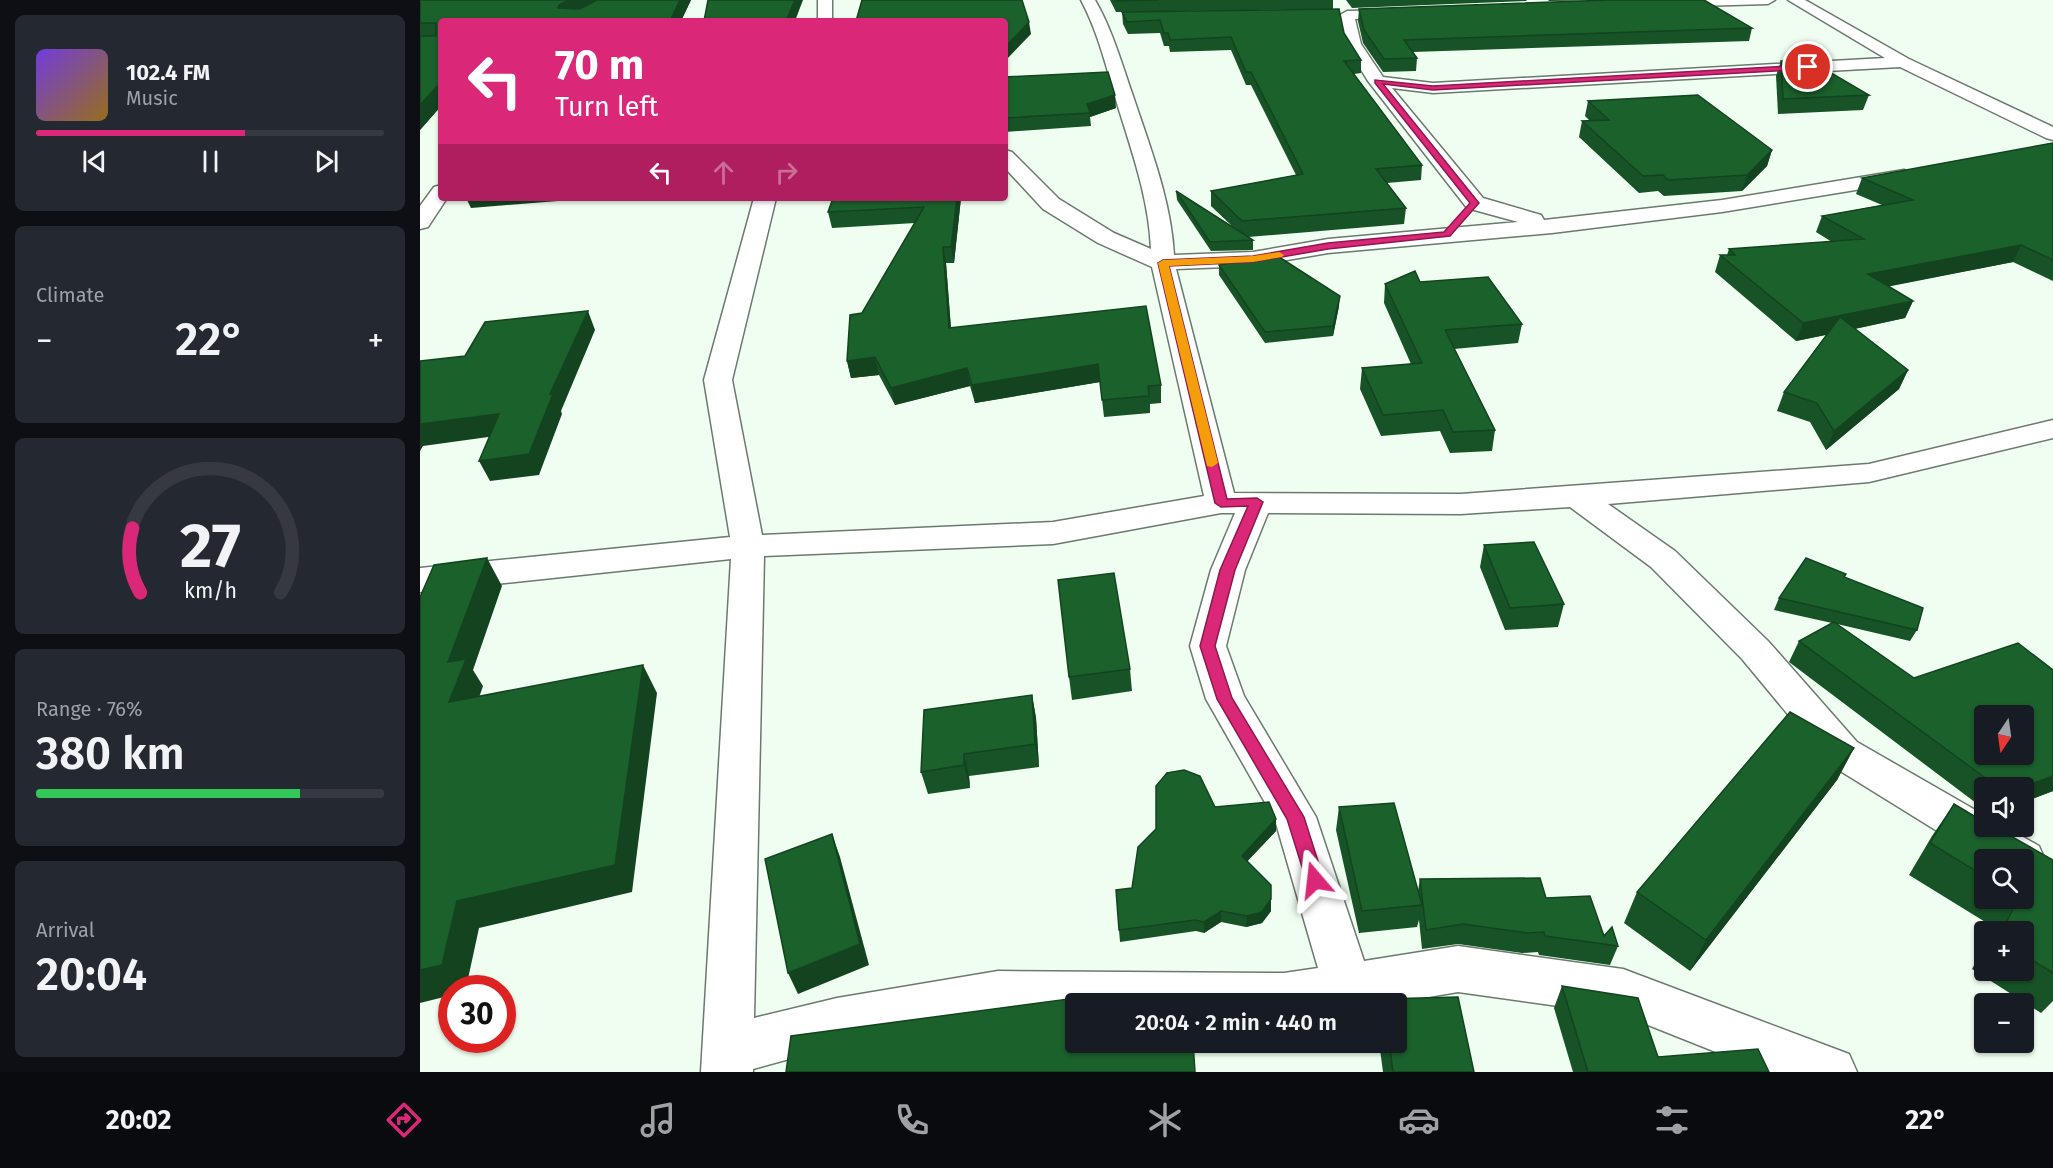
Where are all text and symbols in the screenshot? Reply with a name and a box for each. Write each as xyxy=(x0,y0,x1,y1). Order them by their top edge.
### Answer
text: 70 m xyxy=(555,40,644,90)
pin xyxy=(1782,41,1833,92)
icon: left xyxy=(456,42,534,120)
icon: arrive xyxy=(1791,50,1824,83)
text: 102.4 FM xyxy=(126,59,210,86)
text: Music xyxy=(126,86,178,110)
text: Turn left xyxy=(555,91,658,123)
icon: previous xyxy=(78,145,111,178)
icon: pause xyxy=(194,145,227,178)
icon: next xyxy=(310,145,343,178)
icon: left xyxy=(644,156,677,189)
icon: ahead xyxy=(707,156,740,189)
icon: right xyxy=(770,156,803,189)
text: Climate xyxy=(36,283,104,307)
text: 22° xyxy=(175,313,245,367)
text: − xyxy=(36,321,53,361)
text: + xyxy=(368,321,384,361)
text: 27 xyxy=(180,509,240,584)
text: km/h xyxy=(183,578,237,604)
text: Range · 76% xyxy=(36,697,142,721)
north arrow xyxy=(1974,705,2034,765)
map controls xyxy=(1974,705,2034,1053)
text: 380 km xyxy=(36,727,185,781)
button: sound xyxy=(1974,777,2034,837)
position arrow xyxy=(1283,848,1347,912)
button: search xyxy=(1974,849,2034,909)
text: Arrival xyxy=(36,918,95,942)
button: + xyxy=(1974,921,2034,981)
text: 20:04 xyxy=(36,948,147,1002)
speed limit sign: 30 xyxy=(438,975,516,1053)
button: − xyxy=(1974,993,2034,1053)
text: 20:04 · 2 min · 440 m xyxy=(1135,1009,1337,1036)
icon: directions xyxy=(383,1099,425,1141)
icon: music xyxy=(637,1099,679,1141)
icon: phone xyxy=(891,1099,933,1141)
icon: climate xyxy=(1144,1099,1186,1141)
icon: car xyxy=(1398,1099,1440,1141)
icon: filters xyxy=(1651,1099,1693,1141)
text: 20:02 xyxy=(106,1104,172,1136)
text: 22° xyxy=(1905,1104,1947,1136)

